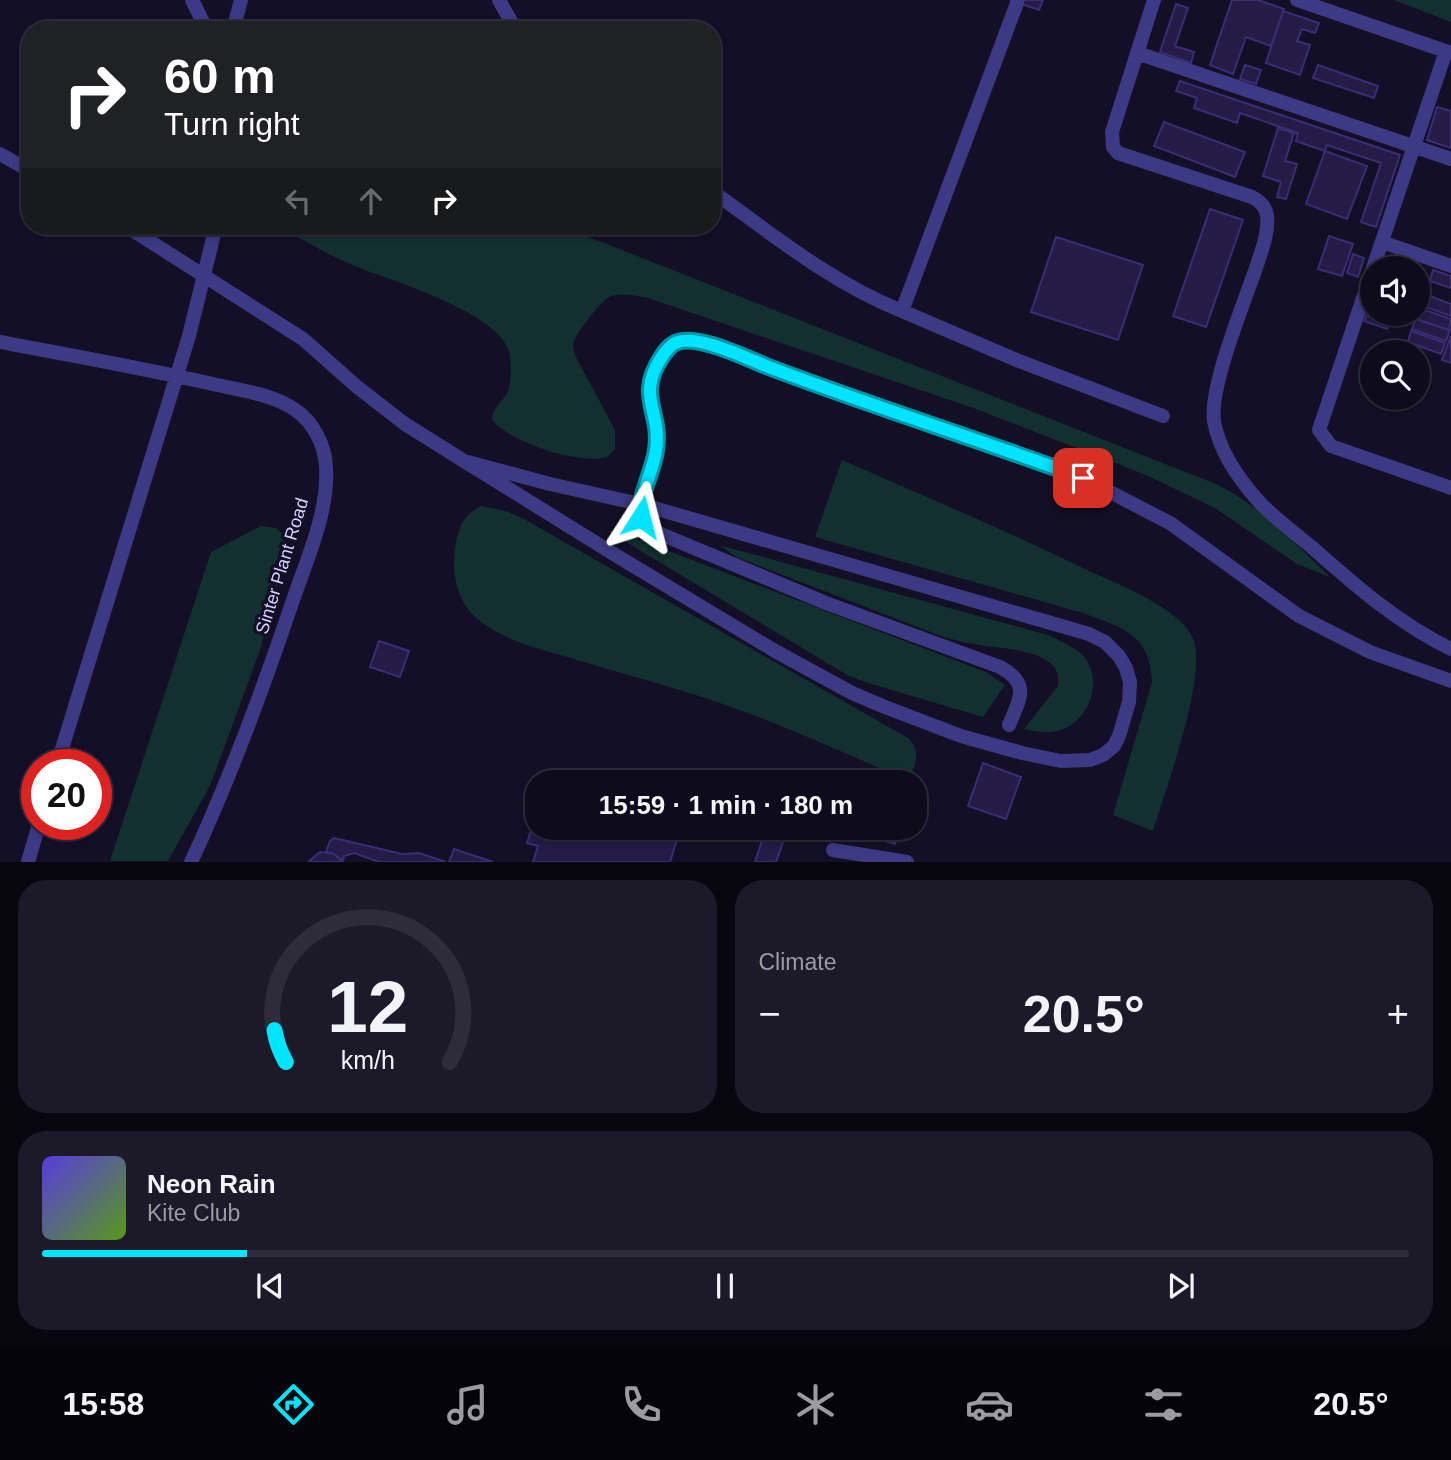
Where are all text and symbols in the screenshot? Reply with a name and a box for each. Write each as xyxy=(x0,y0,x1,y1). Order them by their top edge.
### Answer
icon: right xyxy=(49,49,140,140)
text: 60 m xyxy=(164,49,276,103)
text: Turn right xyxy=(164,106,300,142)
icon: left xyxy=(279,182,317,220)
icon: ahead xyxy=(352,182,390,220)
icon: right xyxy=(425,182,463,220)
map controls xyxy=(1360,256,1430,410)
button: sound xyxy=(1360,256,1430,326)
button: search xyxy=(1360,340,1430,410)
pin xyxy=(1053,448,1113,508)
icon: arrive xyxy=(1064,459,1102,497)
position arrow xyxy=(604,480,678,554)
street label: Sinter Plant Road xyxy=(252,496,312,636)
speed limit sign: 20 xyxy=(21,749,112,840)
text: 15:59 · 1 min · 180 m xyxy=(599,790,853,820)
text: Climate xyxy=(759,949,836,975)
text: 12 xyxy=(327,967,408,1048)
text: 20.5° xyxy=(1023,985,1145,1043)
text: − xyxy=(759,993,781,1035)
text: + xyxy=(1387,993,1409,1035)
text: km/h xyxy=(340,1046,394,1074)
text: Neon Rain xyxy=(147,1169,276,1199)
text: Kite Club xyxy=(147,1200,240,1226)
icon: previous xyxy=(251,1267,289,1305)
icon: pause xyxy=(706,1267,744,1305)
icon: next xyxy=(1162,1267,1200,1305)
icon: directions xyxy=(269,1380,318,1429)
icon: music xyxy=(443,1380,492,1429)
icon: phone xyxy=(617,1380,666,1429)
icon: climate xyxy=(791,1380,840,1429)
icon: car xyxy=(965,1380,1014,1429)
icon: filters xyxy=(1139,1380,1188,1429)
text: 15:58 xyxy=(63,1386,144,1422)
text: 20.5° xyxy=(1313,1386,1388,1422)

